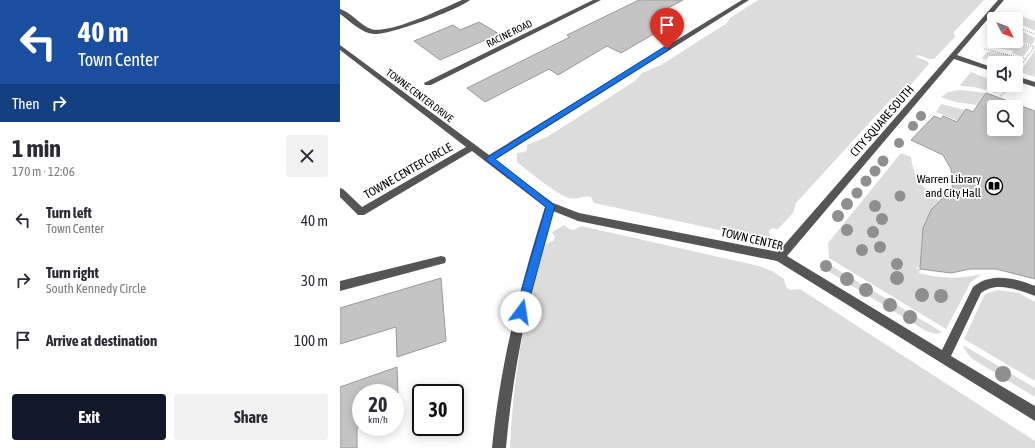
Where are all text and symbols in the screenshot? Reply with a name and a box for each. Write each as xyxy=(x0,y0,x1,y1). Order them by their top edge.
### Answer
pin xyxy=(650,8,684,49)
north arrow xyxy=(987,12,1023,48)
map controls xyxy=(987,12,1023,136)
icon: arrive xyxy=(656,14,678,36)
icon: left xyxy=(12,16,64,68)
text: 40 m xyxy=(78,16,128,48)
street label: RACINE ROAD xyxy=(484,17,534,49)
text: Town Center xyxy=(78,49,159,70)
button: sound xyxy=(987,56,1023,92)
street label: TOWNE CENTER DRIVE xyxy=(384,67,456,125)
street label: CITY SQUARE SOUTH xyxy=(847,82,917,160)
icon: right xyxy=(48,92,70,114)
text: Then xyxy=(12,95,40,112)
button: search xyxy=(987,100,1023,136)
text: 1 min xyxy=(12,135,61,162)
button: close xyxy=(286,135,328,177)
street label: TOWNE CENTER CIRCLE xyxy=(361,140,455,202)
text: 170 m · 12:06 xyxy=(12,164,75,179)
place label: Warren Library and City Hall xyxy=(917,172,982,200)
library icon: Warren Library and City Hall xyxy=(984,176,1004,196)
text: Turn left xyxy=(46,204,92,221)
icon: left xyxy=(12,209,34,231)
text: 40 m xyxy=(301,212,328,229)
text: Town Center xyxy=(46,221,104,236)
street label: TOWN CENTER xyxy=(720,225,784,253)
text: Turn right xyxy=(46,264,99,281)
icon: right xyxy=(12,269,34,291)
text: 30 m xyxy=(301,272,328,289)
text: South Kennedy Circle xyxy=(46,281,146,296)
position arrow xyxy=(500,291,542,333)
icon: arrive xyxy=(12,329,34,351)
text: Arrive at destination xyxy=(46,332,157,349)
text: 100 m xyxy=(294,332,328,349)
speed limit sign: 30 xyxy=(412,384,464,436)
text: 20 xyxy=(369,393,387,416)
button: Exit xyxy=(12,394,166,440)
button: Share xyxy=(174,394,328,440)
text: km/h xyxy=(368,414,388,425)

